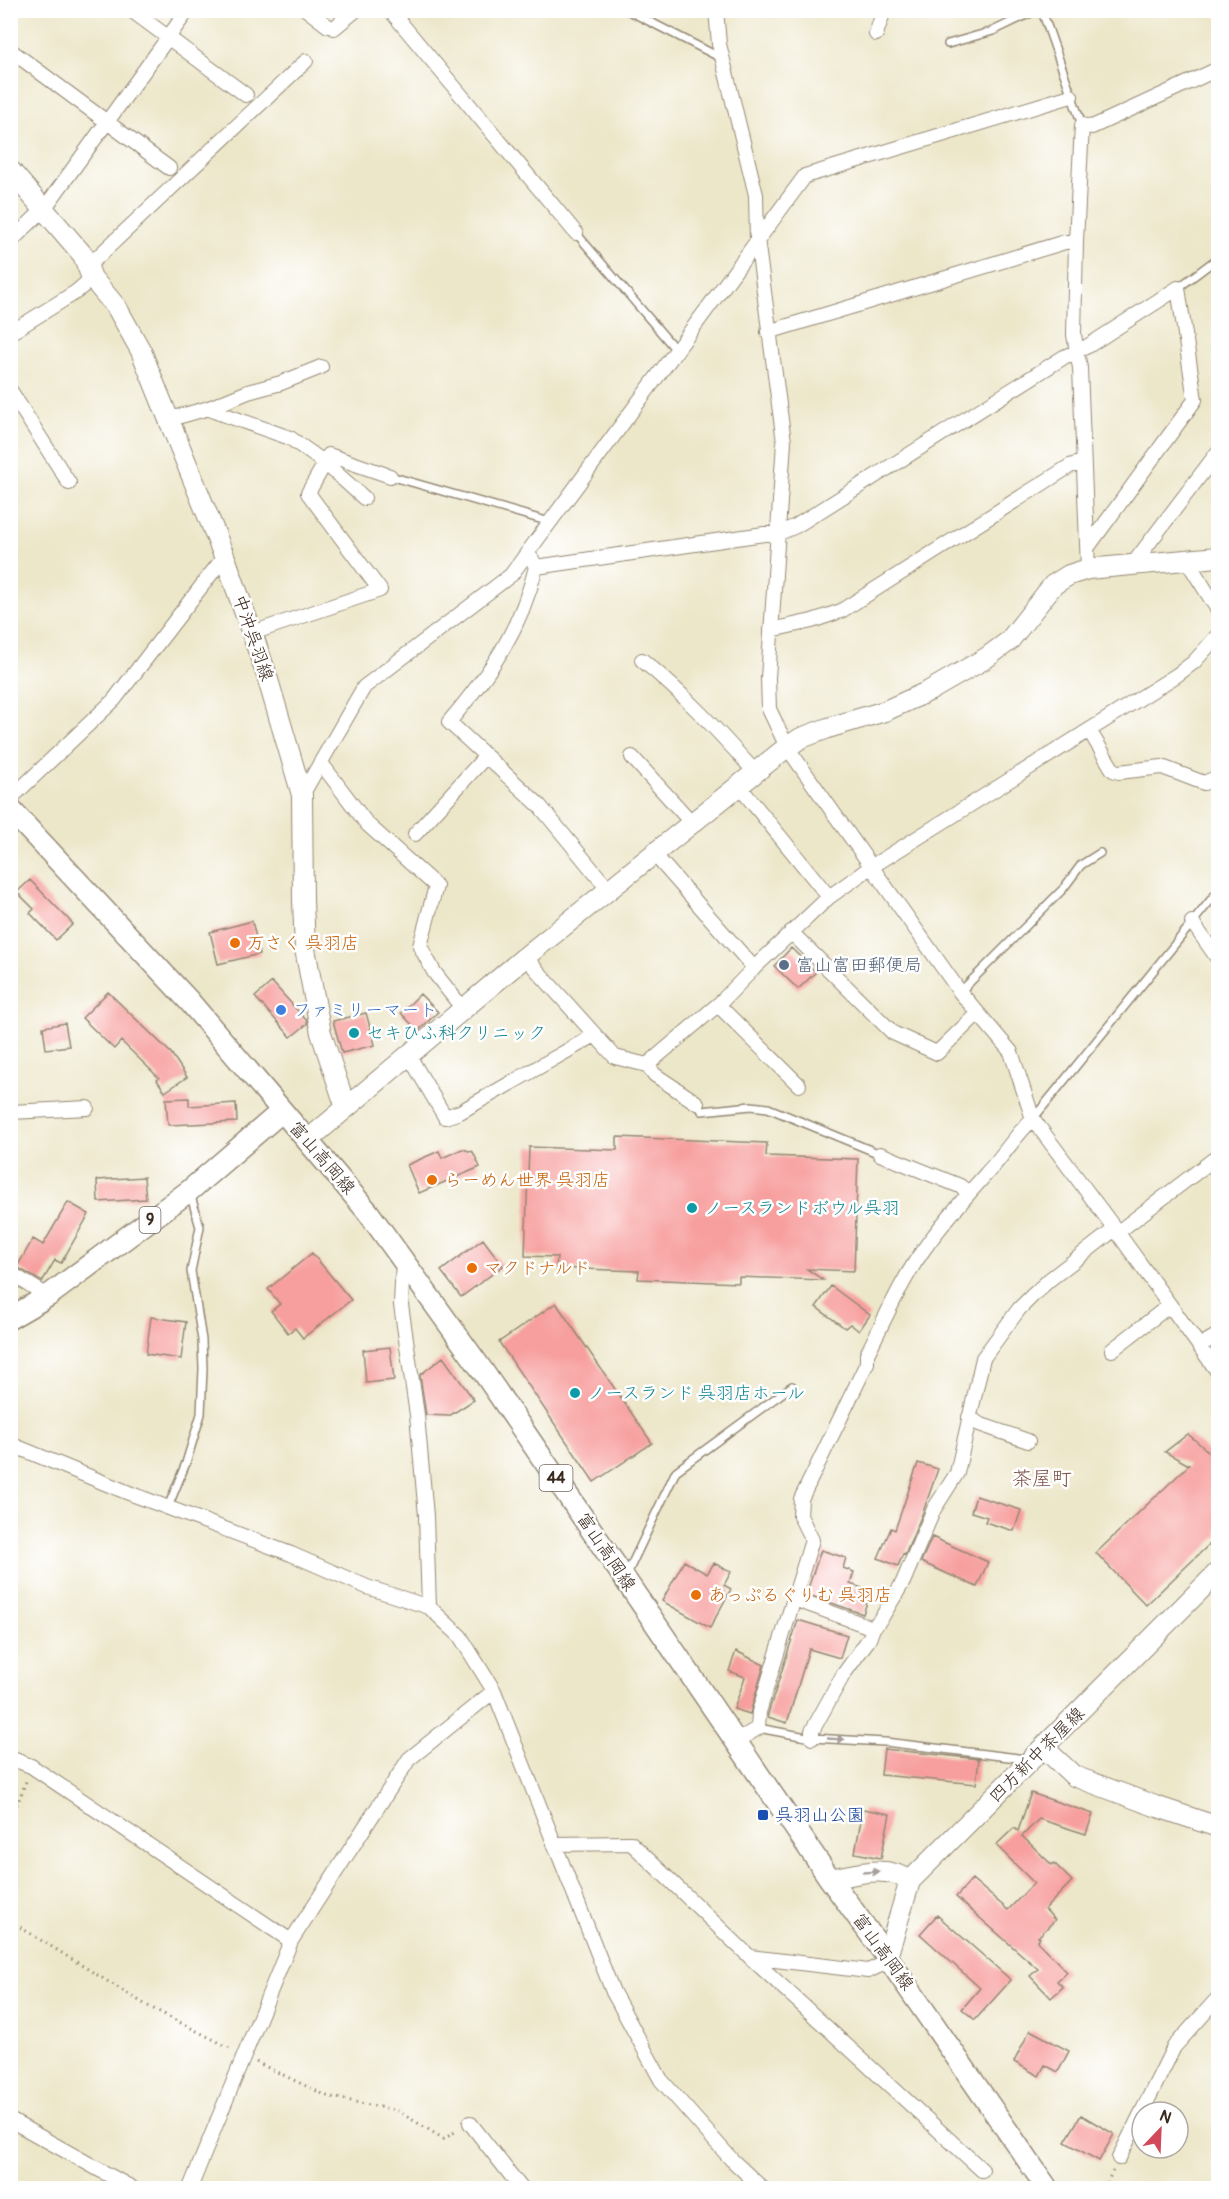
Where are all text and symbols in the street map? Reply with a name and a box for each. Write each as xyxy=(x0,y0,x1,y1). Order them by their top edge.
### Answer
street label: 中沖呉羽線 xyxy=(227,592,279,684)
place label: 万さく 呉羽店 xyxy=(247,932,359,955)
marker: 万さく 呉羽店 xyxy=(228,936,242,950)
place label: 富山富田郵便局 xyxy=(796,954,922,977)
marker: 富山富田郵便局 xyxy=(777,958,791,972)
place label: ファミリーマート xyxy=(293,999,437,1022)
marker: ファミリーマート xyxy=(274,1003,288,1017)
place label: セキひふ科クリニック xyxy=(366,1022,546,1045)
marker: セキひふ科クリニック xyxy=(347,1026,361,1040)
street label: 富山高岡線 xyxy=(284,1116,360,1200)
place label: らーめん世界 呉羽店 xyxy=(444,1169,610,1192)
marker: らーめん世界 呉羽店 xyxy=(425,1173,439,1187)
place label: ノースランドボウル呉羽 xyxy=(704,1197,899,1220)
marker: ノースランドボウル呉羽 xyxy=(685,1201,699,1215)
road number: 9 xyxy=(140,1207,160,1233)
place label: マクドナルド xyxy=(484,1257,591,1280)
marker: マクドナルド xyxy=(465,1261,479,1275)
place label: ノースランド 呉羽店ホール xyxy=(587,1382,805,1405)
marker: ノースランド 呉羽店ホール xyxy=(568,1386,582,1400)
road number: 44 xyxy=(540,1465,572,1491)
district label: 茶屋町 xyxy=(1012,1466,1072,1491)
street label: 富山高岡線 xyxy=(571,1508,641,1596)
place label: あっぷるぐりむ 呉羽店 xyxy=(708,1584,892,1607)
marker: あっぷるぐりむ 呉羽店 xyxy=(689,1588,703,1602)
street label: 四方新中茶屋線 xyxy=(984,1702,1090,1808)
one-way arrow xyxy=(827,1735,846,1744)
place label: 呉羽山公園 xyxy=(775,1804,865,1827)
marker: 呉羽山公園 xyxy=(756,1808,770,1822)
one-way arrow xyxy=(862,1867,881,1877)
street label: 富山高岡線 xyxy=(847,1909,919,1995)
north arrow xyxy=(1130,2100,1190,2160)
text: N xyxy=(1157,2106,1175,2129)

